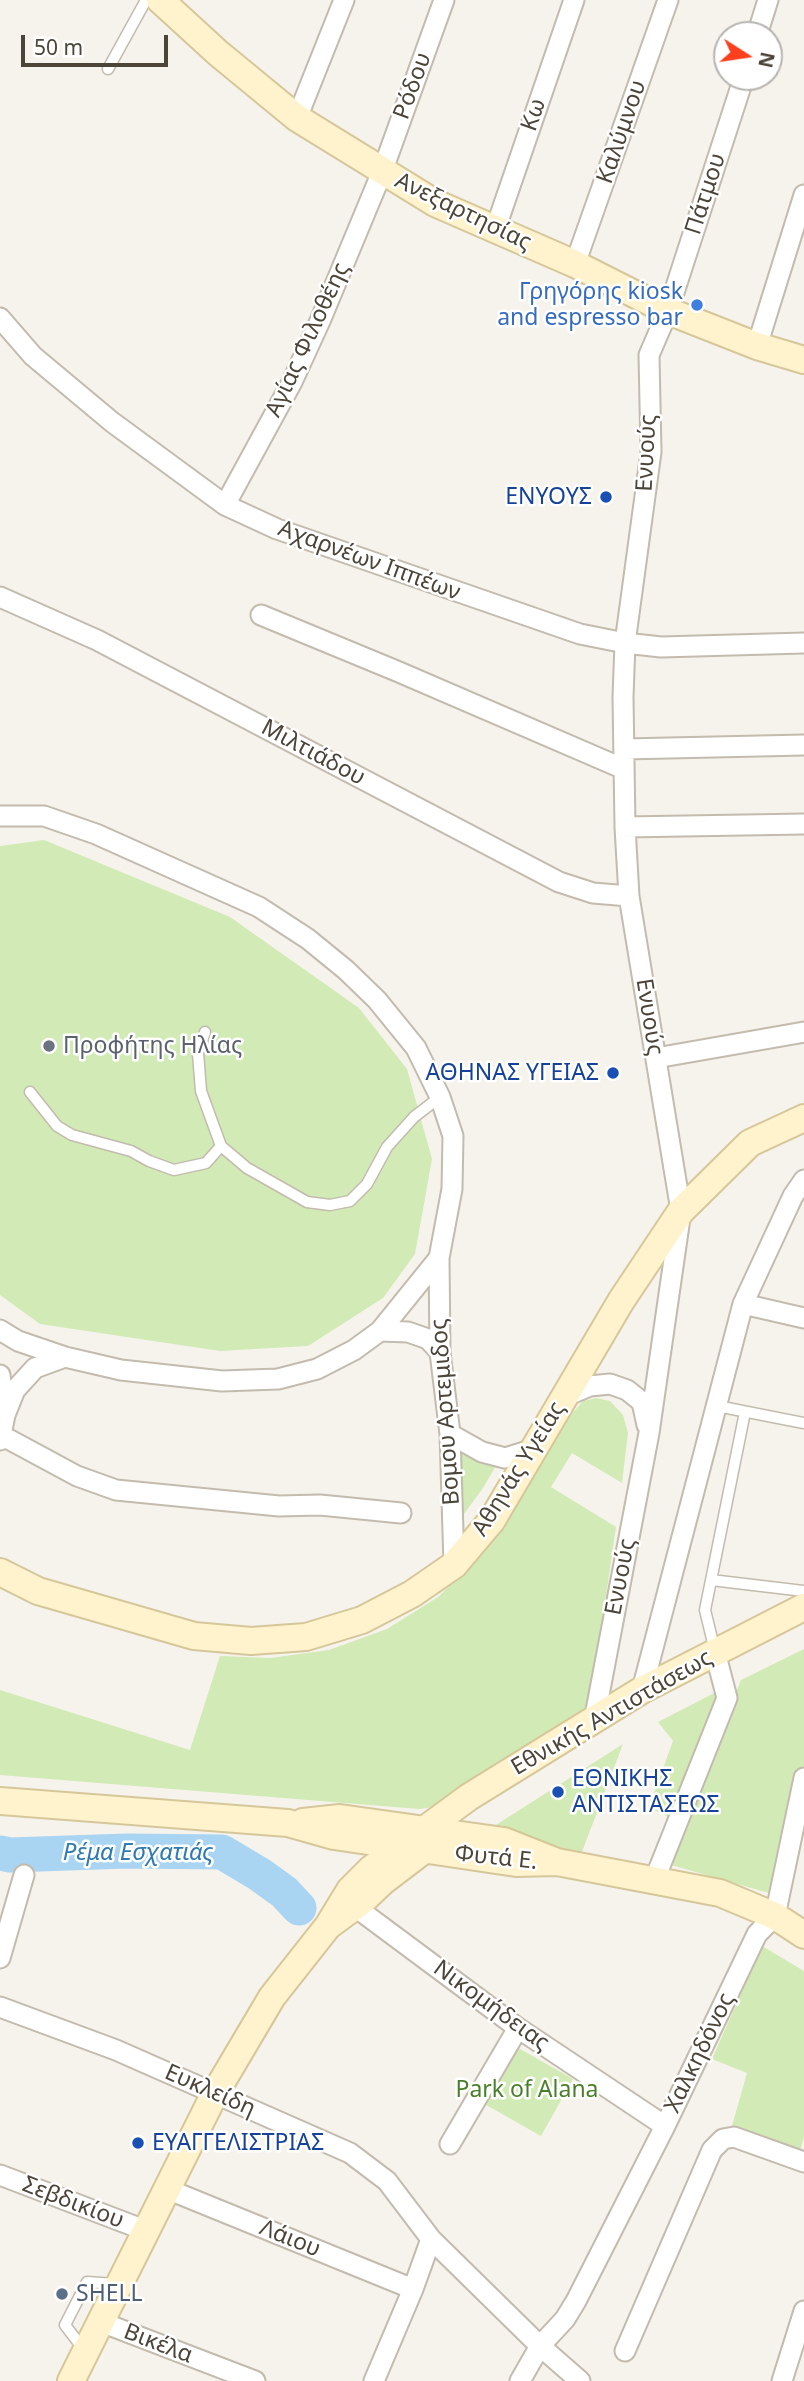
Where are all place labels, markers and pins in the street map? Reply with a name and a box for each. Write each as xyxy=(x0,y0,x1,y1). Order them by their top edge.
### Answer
place label: Γρηγόρης kiosk and espresso bar xyxy=(497,278,683,332)
marker: Γρηγόρης kiosk and espresso bar xyxy=(689,297,705,313)
place label: ΕΝΥΟΥΣ xyxy=(505,483,592,511)
marker: ΕΝΥΟΥΣ xyxy=(598,489,614,505)
place label: Προφήτης Ηλίας xyxy=(63,1032,242,1060)
marker: Προφήτης Ηλίας xyxy=(41,1038,57,1054)
place label: ΑΘΗΝΑΣ ΥΓΕΙΑΣ xyxy=(426,1059,599,1087)
marker: ΑΘΗΝΑΣ ΥΓΕΙΑΣ xyxy=(605,1065,621,1081)
place label: ΕΘΝΙΚΗΣ ΑΝΤΙΣΤΑΣΕΩΣ xyxy=(572,1765,719,1819)
marker: ΕΘΝΙΚΗΣ ΑΝΤΙΣΤΑΣΕΩΣ xyxy=(550,1784,566,1800)
place label: ΕΥΑΓΓΕΛΙΣΤΡΙΑΣ xyxy=(152,2129,324,2157)
marker: ΕΥΑΓΓΕΛΙΣΤΡΙΑΣ xyxy=(130,2135,146,2151)
place label: SHELL xyxy=(76,2280,143,2308)
marker: SHELL xyxy=(54,2286,70,2302)

